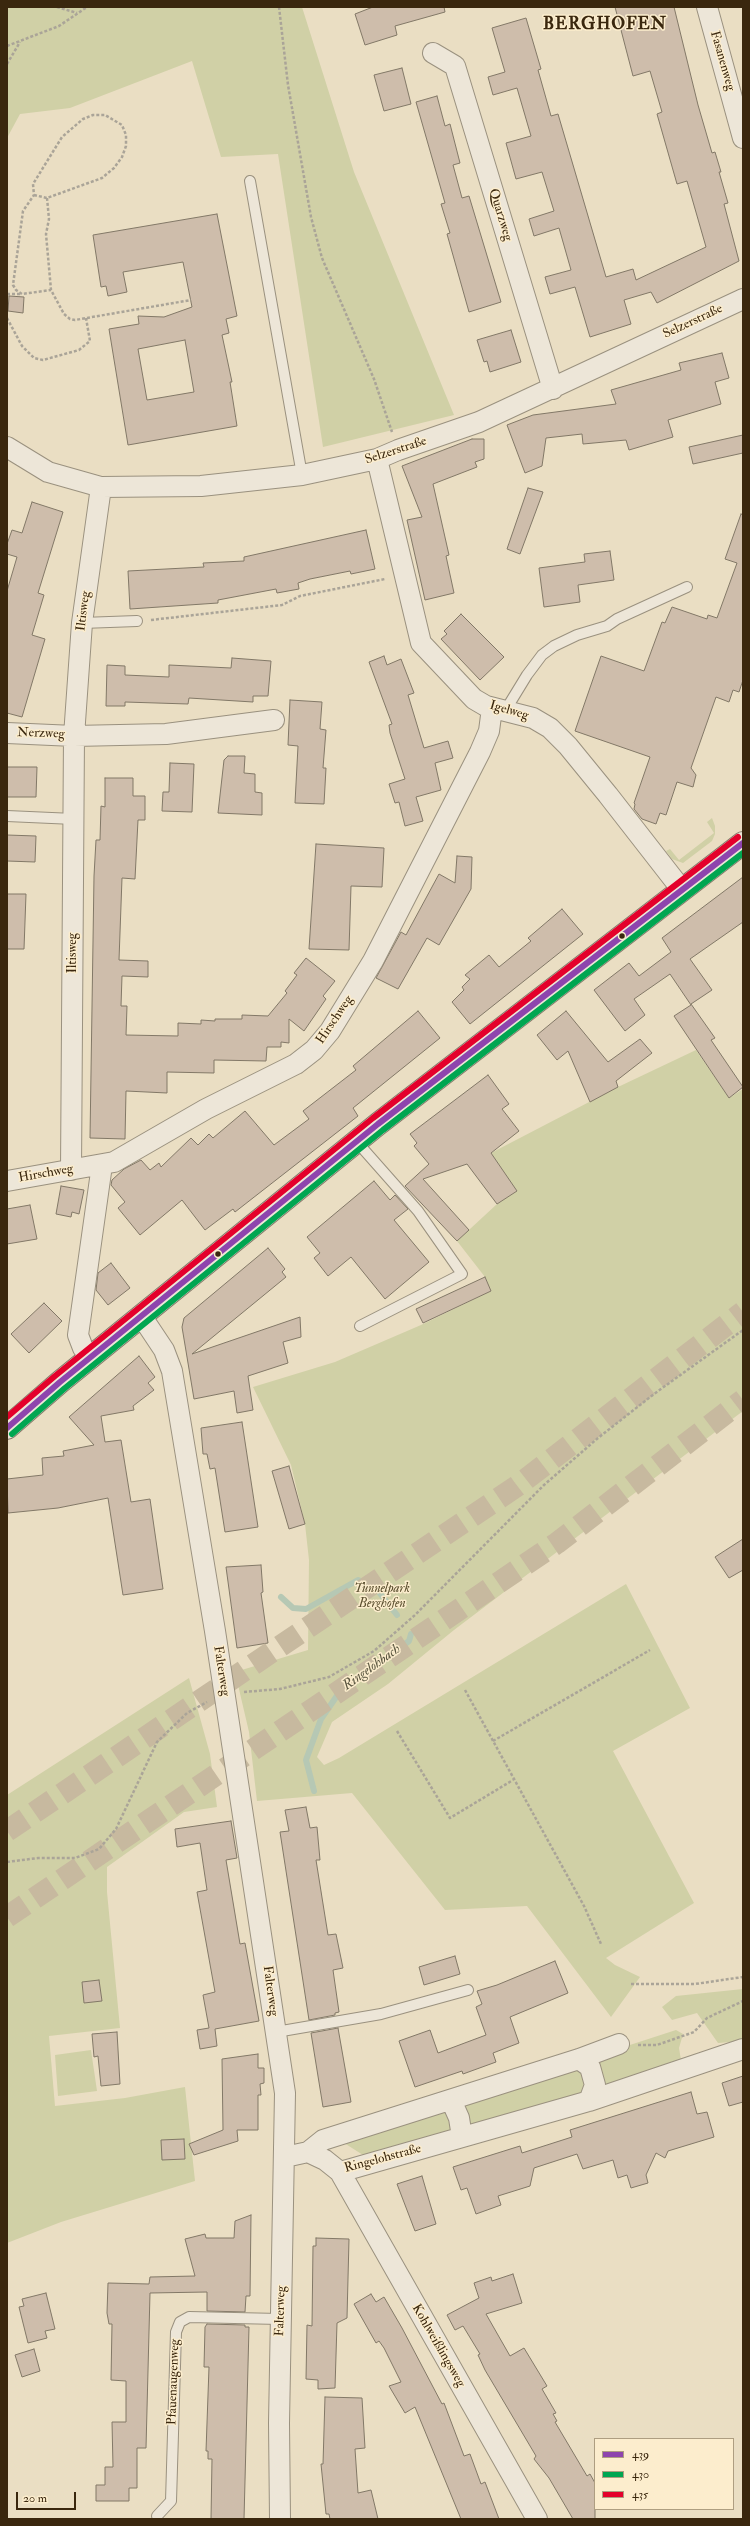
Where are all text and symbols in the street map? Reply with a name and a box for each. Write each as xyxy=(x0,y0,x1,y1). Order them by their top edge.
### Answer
district label: BERGHOFEN xyxy=(543,15,667,35)
street label: Fasanenweg xyxy=(706,29,738,93)
street label: Quarzweg xyxy=(485,187,515,243)
street label: Selzerstraße xyxy=(661,301,725,343)
street label: Selzerstraße xyxy=(363,434,429,468)
street label: Iltisweg xyxy=(74,590,94,632)
street label: Igelweg xyxy=(488,698,530,724)
street label: Nerzweg xyxy=(17,725,65,743)
unlabelled marker xyxy=(617,931,627,941)
street label: Iltisweg xyxy=(65,933,81,973)
street label: Hirschweg xyxy=(313,993,357,1047)
street label: Hirschweg xyxy=(18,1162,74,1186)
unlabelled marker xyxy=(213,1249,223,1259)
park label: Tunnelpark Berghofen xyxy=(354,1581,410,1612)
water label: Ringelohbach xyxy=(340,1641,404,1695)
street label: Falterweg xyxy=(209,1645,233,1697)
street label: Falterweg xyxy=(259,1965,281,2017)
street label: Ringelohstraße xyxy=(343,2141,423,2177)
street label: Falterweg xyxy=(272,2285,290,2337)
street label: Kohlweißlingsweg xyxy=(408,2302,468,2390)
street label: Pfauenaugenweg xyxy=(165,2339,183,2425)
legend xyxy=(594,2438,734,2510)
text: 439 xyxy=(632,2447,649,2462)
text: 430 xyxy=(632,2467,649,2482)
scale bar xyxy=(18,2484,78,2510)
text: 435 xyxy=(632,2487,648,2502)
text: 20 m xyxy=(23,2491,47,2506)

